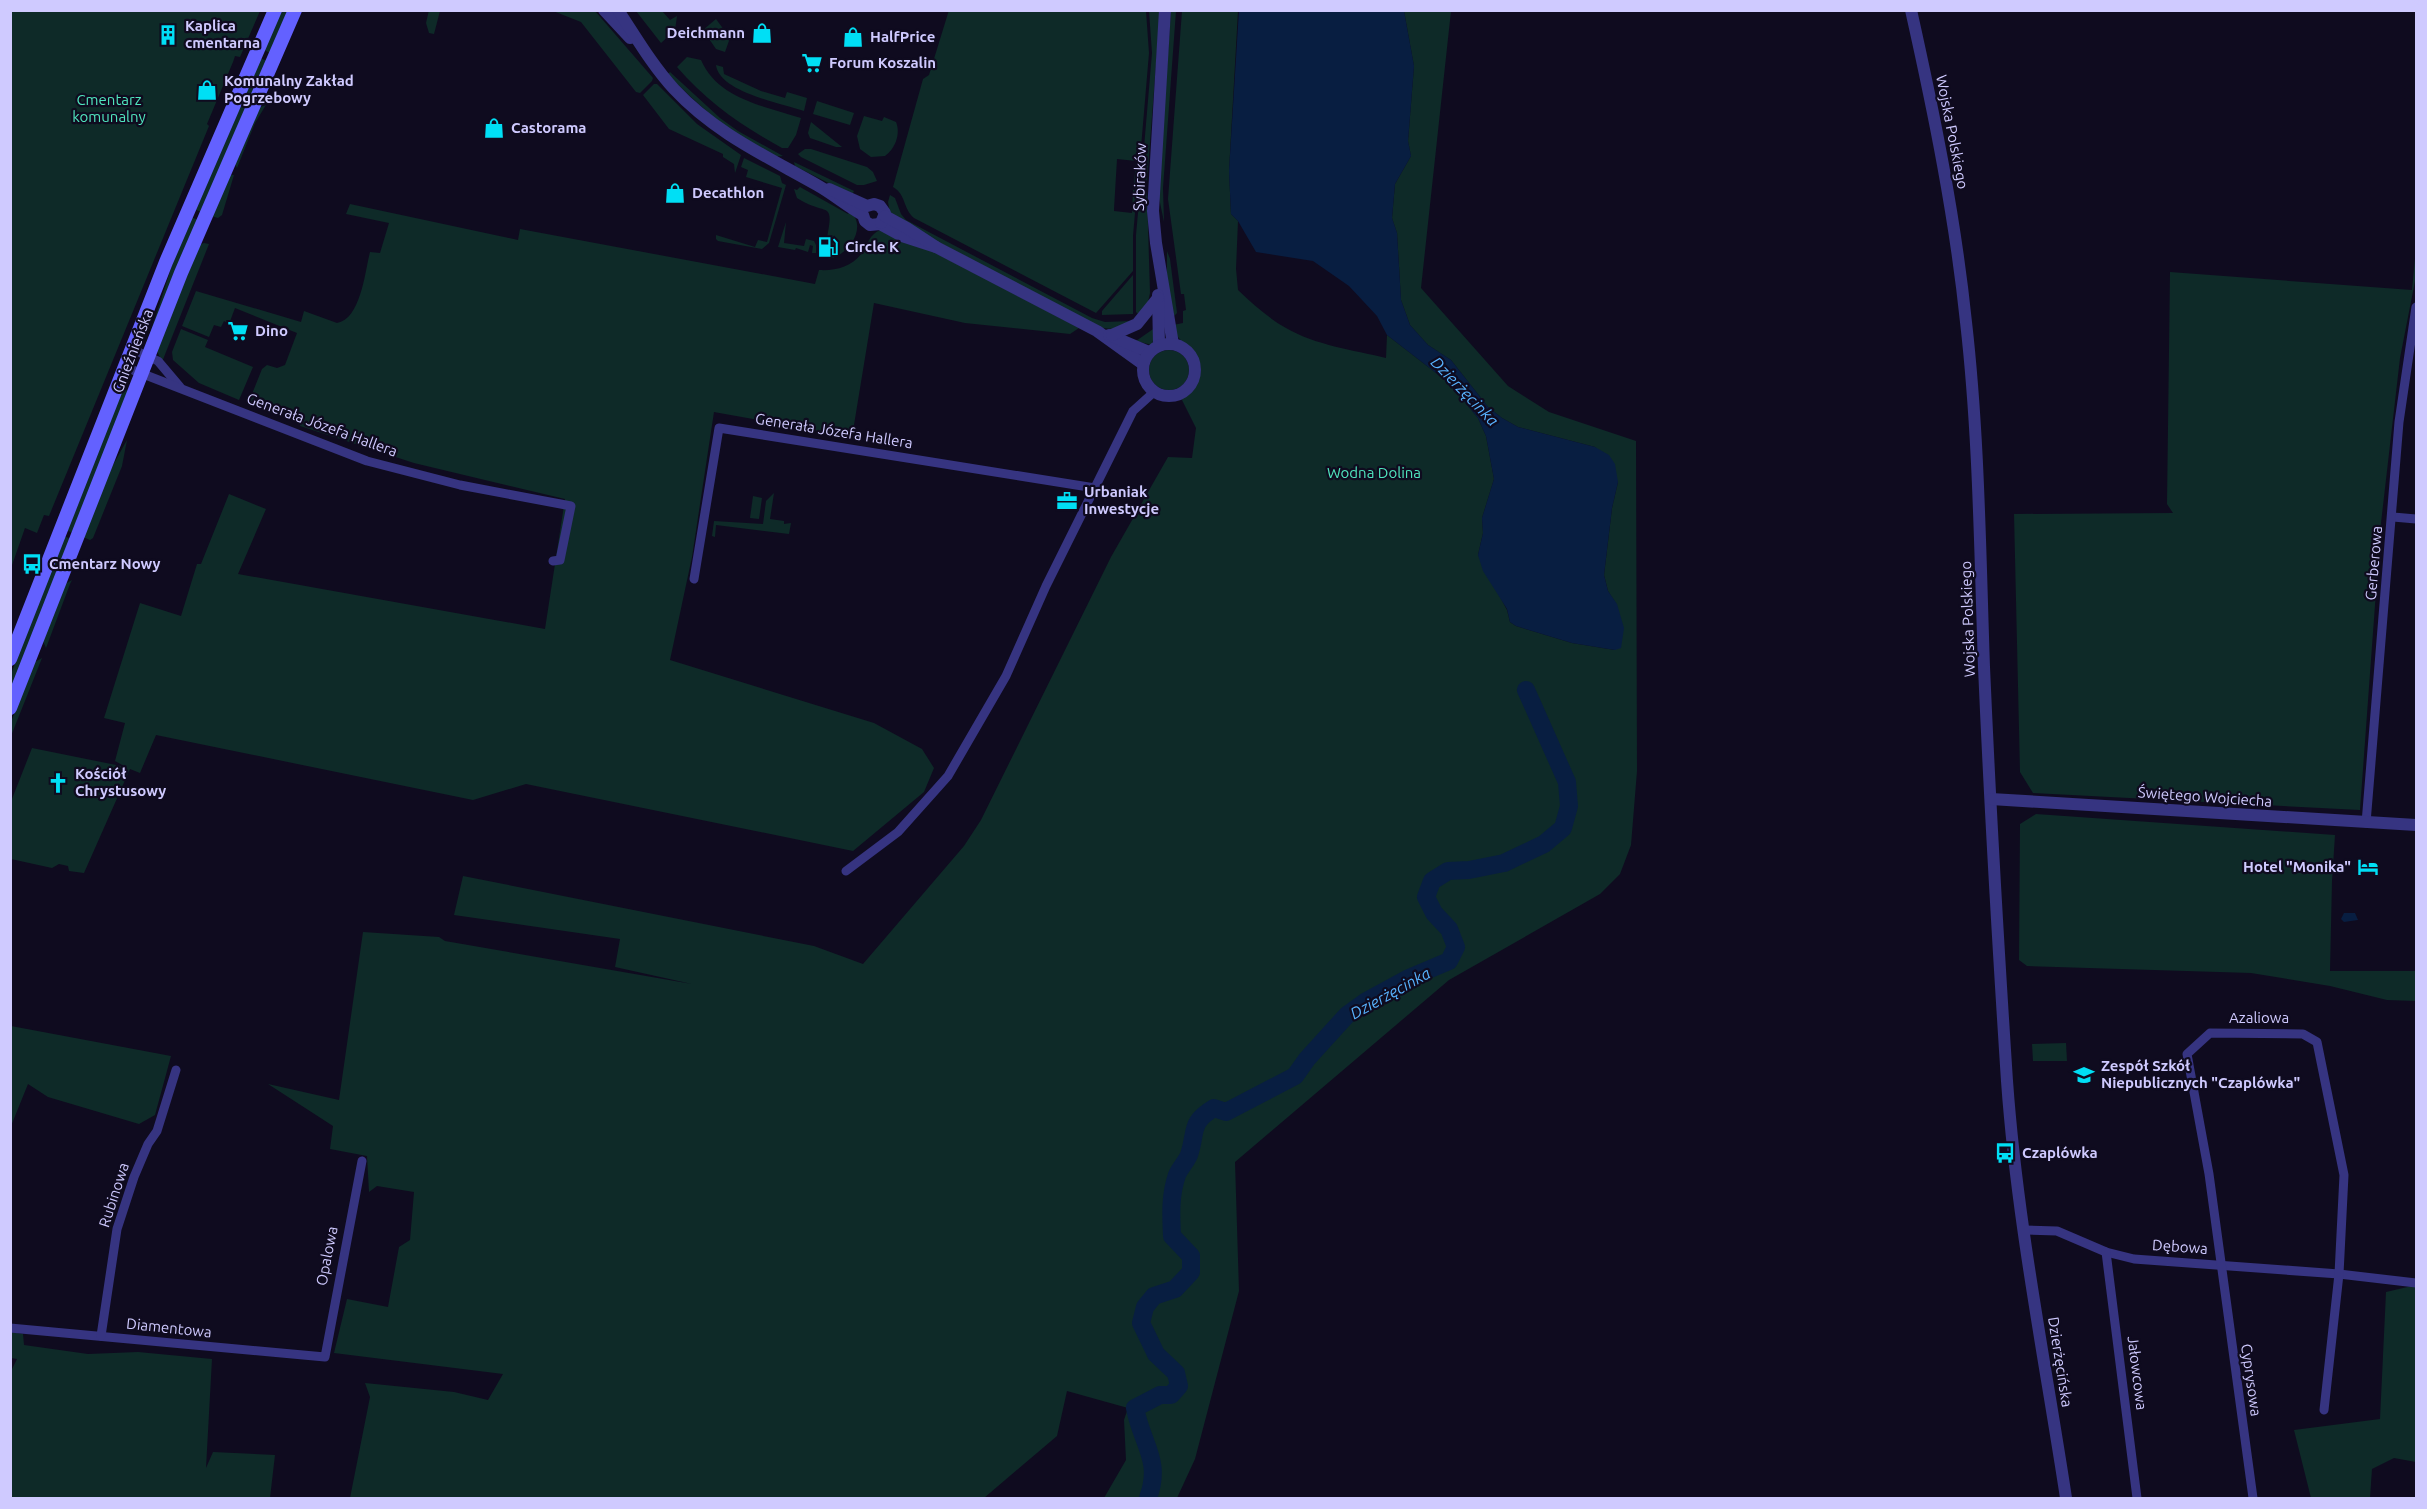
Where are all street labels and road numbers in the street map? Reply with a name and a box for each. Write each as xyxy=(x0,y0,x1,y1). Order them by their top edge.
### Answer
street label: Wojska Polskiego xyxy=(1933,73,1972,191)
street label: Sybiraków xyxy=(1130,142,1149,211)
street label: Gnieźnieńska xyxy=(109,307,156,395)
street label: Generała Józefa Hallera xyxy=(244,389,400,460)
street label: Generała Józefa Hallera xyxy=(754,410,914,451)
street label: Gerberowa xyxy=(2362,525,2385,601)
street label: Wojska Polskiego xyxy=(1957,561,1978,677)
street label: Świętego Wojciecha xyxy=(2137,783,2273,810)
street label: Azaliowa xyxy=(2229,1009,2289,1026)
street label: Rubinowa xyxy=(95,1160,132,1229)
street label: Opalowa xyxy=(312,1225,341,1287)
street label: Dębowa xyxy=(2152,1236,2208,1257)
street label: Diamentowa xyxy=(126,1315,213,1340)
street label: Dzierżęcińska xyxy=(2045,1316,2076,1408)
street label: Jałowcowa xyxy=(2125,1335,2150,1411)
street label: Cyprysowa xyxy=(2238,1343,2265,1417)

